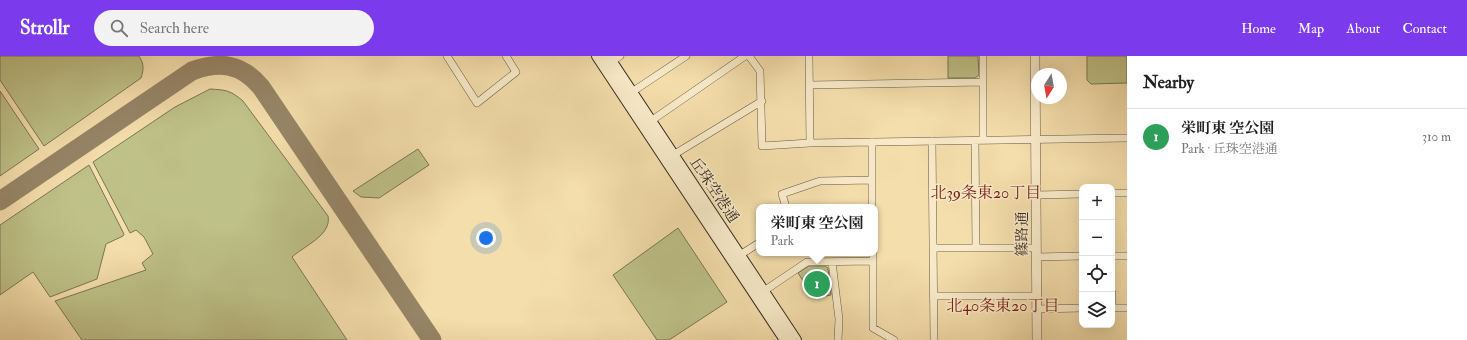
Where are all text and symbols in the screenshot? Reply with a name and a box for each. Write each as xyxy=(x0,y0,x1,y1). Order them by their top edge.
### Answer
search box xyxy=(94,10,374,46)
text: Strollr xyxy=(20,16,70,40)
icon: search xyxy=(108,17,130,39)
text: Search here xyxy=(140,19,209,38)
text: Home xyxy=(1241,20,1276,37)
text: Map xyxy=(1298,20,1324,37)
text: About xyxy=(1346,20,1380,37)
text: Contact xyxy=(1402,20,1447,37)
north arrow xyxy=(1031,68,1067,104)
text: Nearby xyxy=(1143,72,1194,93)
text: 栄町東 空公園 xyxy=(1181,119,1274,138)
text: 1 xyxy=(1154,129,1158,145)
text: 310 m xyxy=(1422,129,1451,145)
text: Park · 丘珠空港通 xyxy=(1181,141,1278,157)
street label: 丘珠空港通 xyxy=(685,154,743,226)
district label: 北39条東20丁目 xyxy=(931,183,1041,203)
map controls xyxy=(1079,184,1115,328)
button: + xyxy=(1079,184,1115,220)
popup xyxy=(756,204,878,256)
street label: 篠路通 xyxy=(1013,211,1032,257)
text: 栄町東 空公園 xyxy=(770,214,864,233)
button: − xyxy=(1079,220,1115,256)
your location xyxy=(476,228,496,248)
text: Park xyxy=(770,233,794,249)
button: locate xyxy=(1079,256,1115,292)
pin: 1 xyxy=(804,269,830,299)
button: layers xyxy=(1079,292,1115,328)
district label: 北40条東20丁目 xyxy=(946,296,1060,316)

